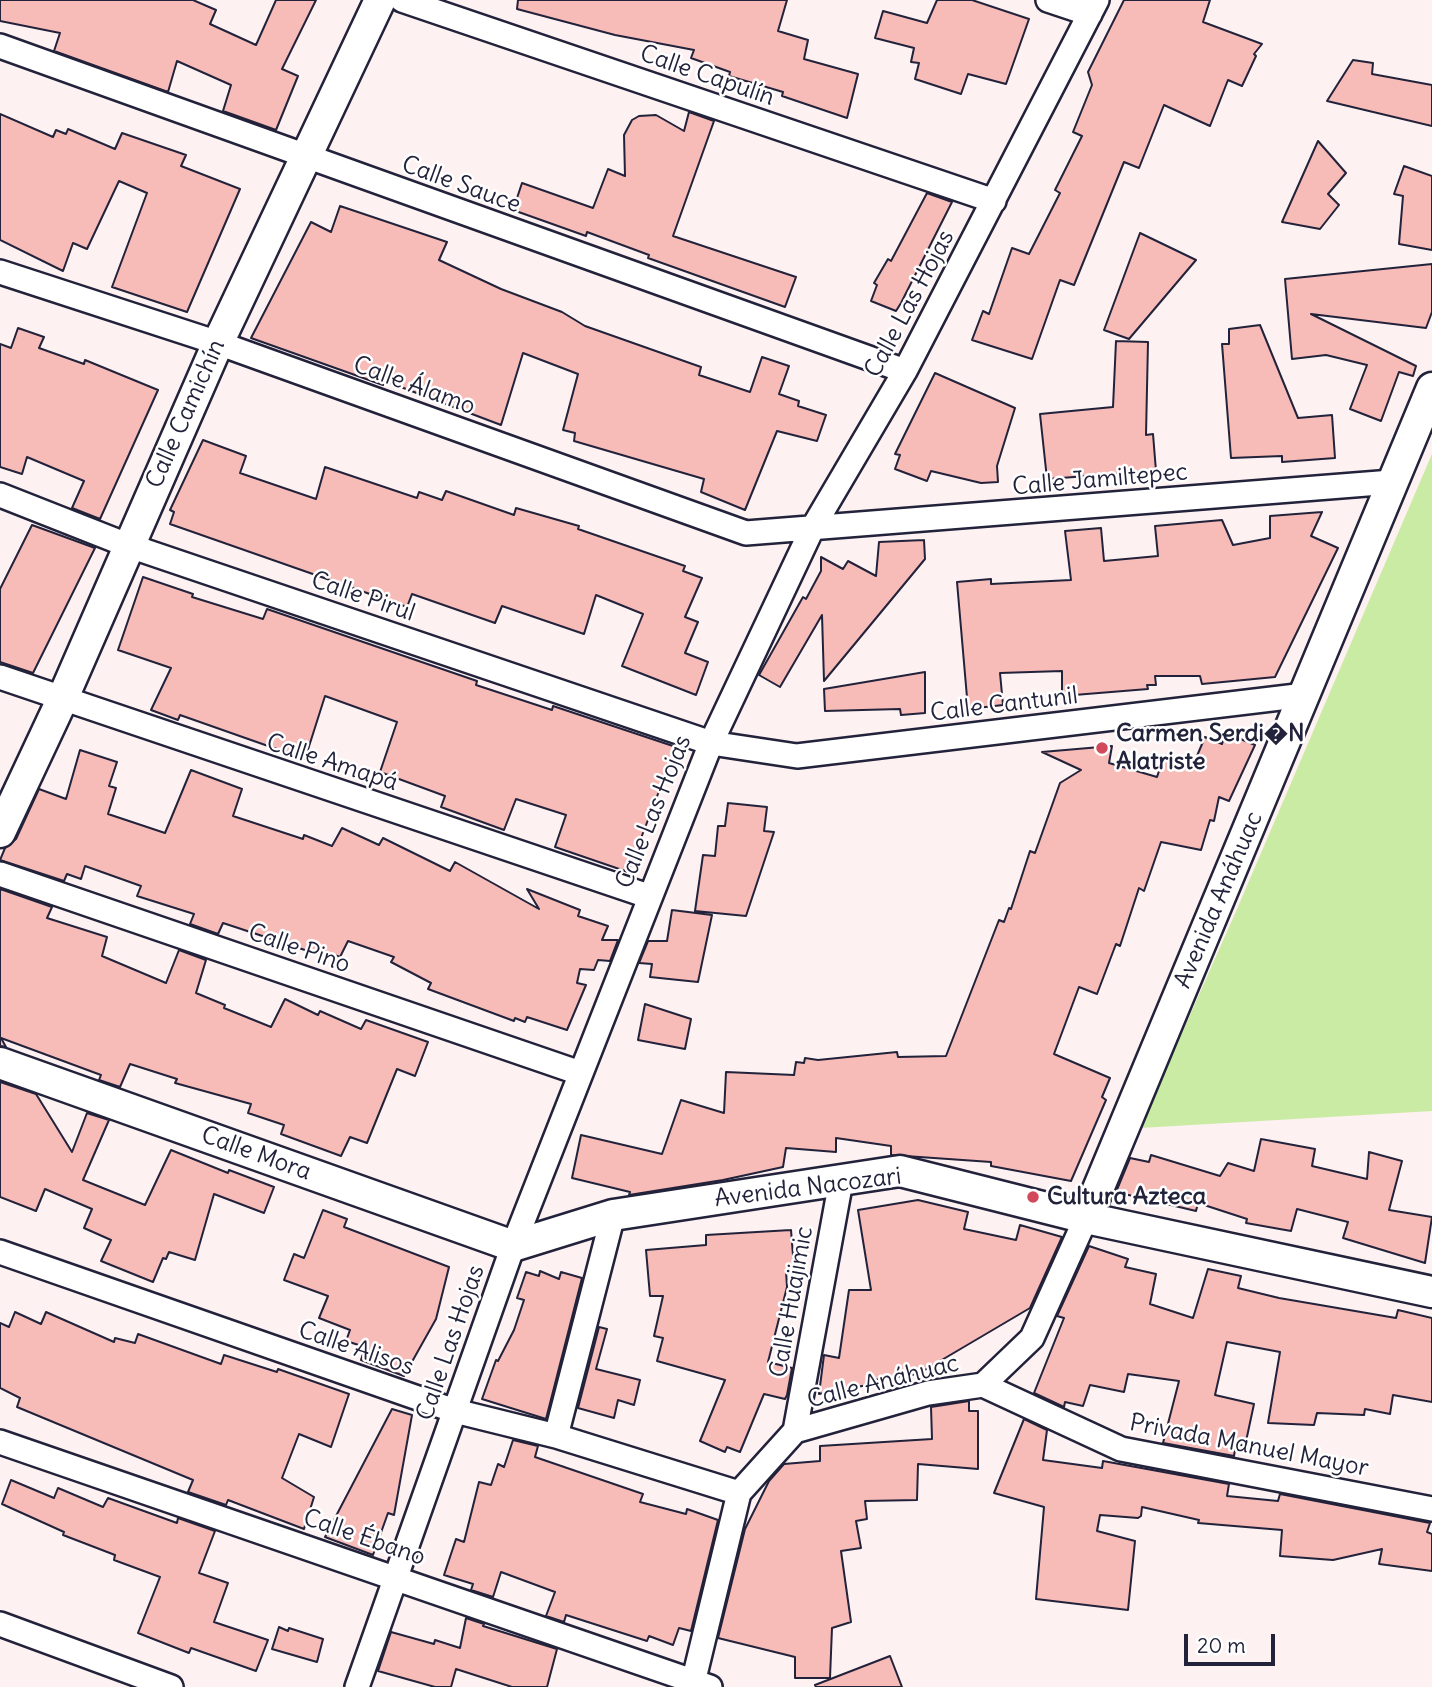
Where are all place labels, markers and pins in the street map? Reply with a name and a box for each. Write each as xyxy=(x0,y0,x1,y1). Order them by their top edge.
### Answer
place label: Carmen Serdi�N Alatriste xyxy=(1116,720,1305,776)
marker: Carmen Serdi�N Alatriste xyxy=(1094,740,1110,756)
place label: Cultura Azteca xyxy=(1047,1183,1206,1211)
marker: Cultura Azteca xyxy=(1025,1189,1041,1205)

